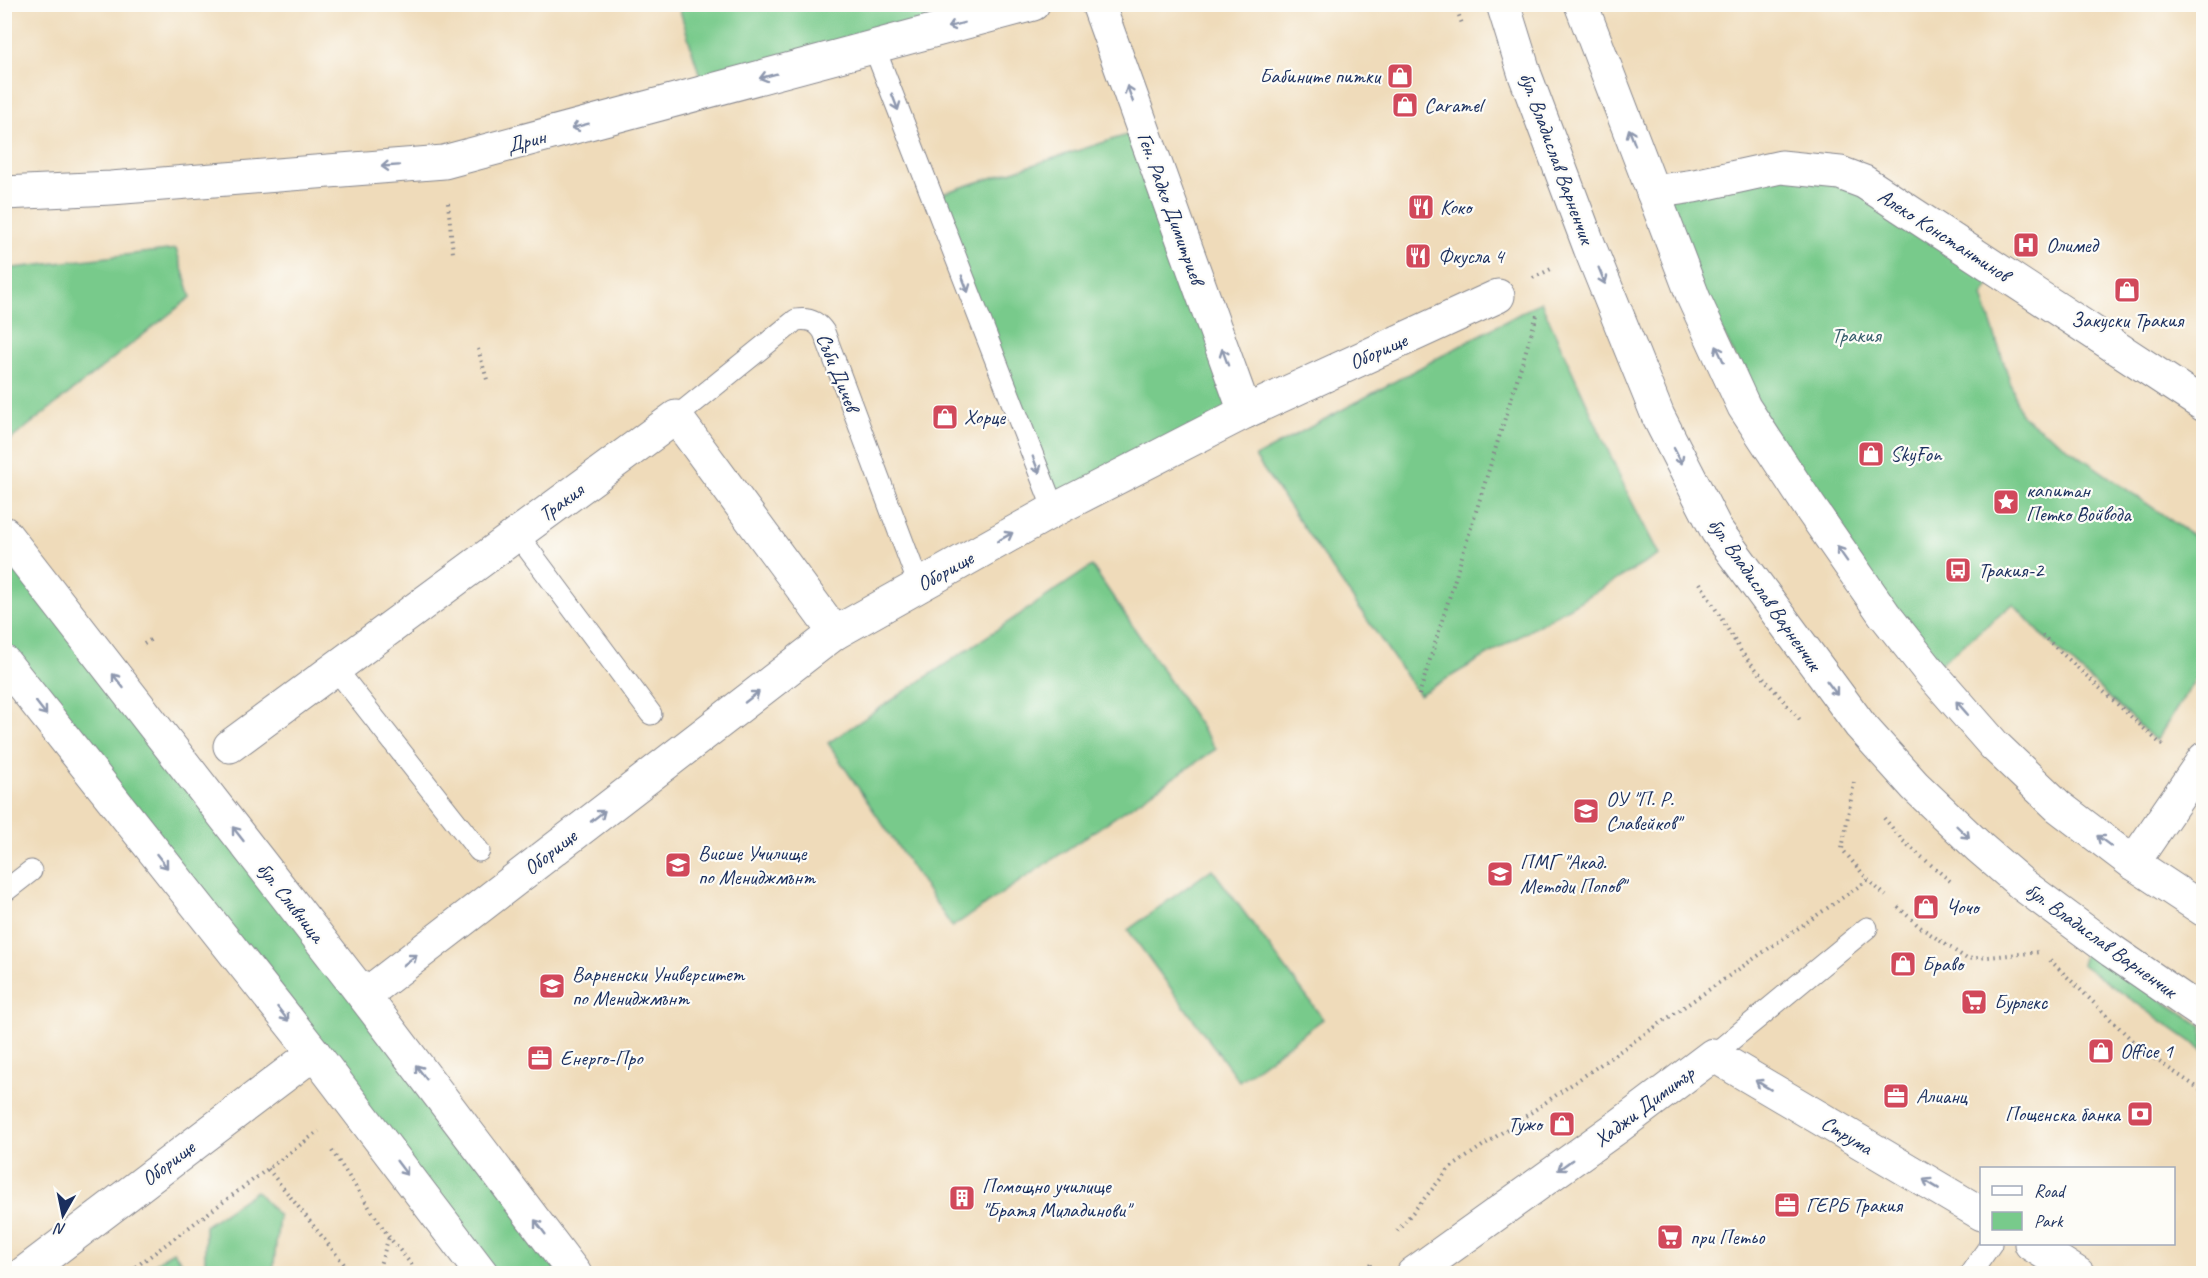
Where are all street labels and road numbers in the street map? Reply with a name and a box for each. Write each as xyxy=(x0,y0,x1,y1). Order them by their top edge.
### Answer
street label: бул. Владислав Варненчик xyxy=(1514,69,1601,249)
street label: Дрин xyxy=(504,123,550,159)
street label: Ген. Радко Димитриев xyxy=(1131,129,1212,292)
street label: Алеко Константинов xyxy=(1873,183,2019,290)
street label: Оборище xyxy=(1345,326,1412,375)
street label: Съби Дичев xyxy=(811,329,867,419)
street label: Тракия xyxy=(533,476,590,527)
street label: бул. Владислав Варненчик xyxy=(1703,513,1829,677)
street label: Оборище xyxy=(912,544,979,597)
street label: Оборище xyxy=(518,822,583,881)
street label: бул. Сливница xyxy=(251,856,332,949)
street label: бул. Владислав Варненчик xyxy=(2020,876,2184,1005)
street label: Хаджи Димитър xyxy=(1588,1059,1700,1152)
street label: Струма xyxy=(1817,1110,1879,1161)
street label: Оборище xyxy=(136,1134,201,1192)

